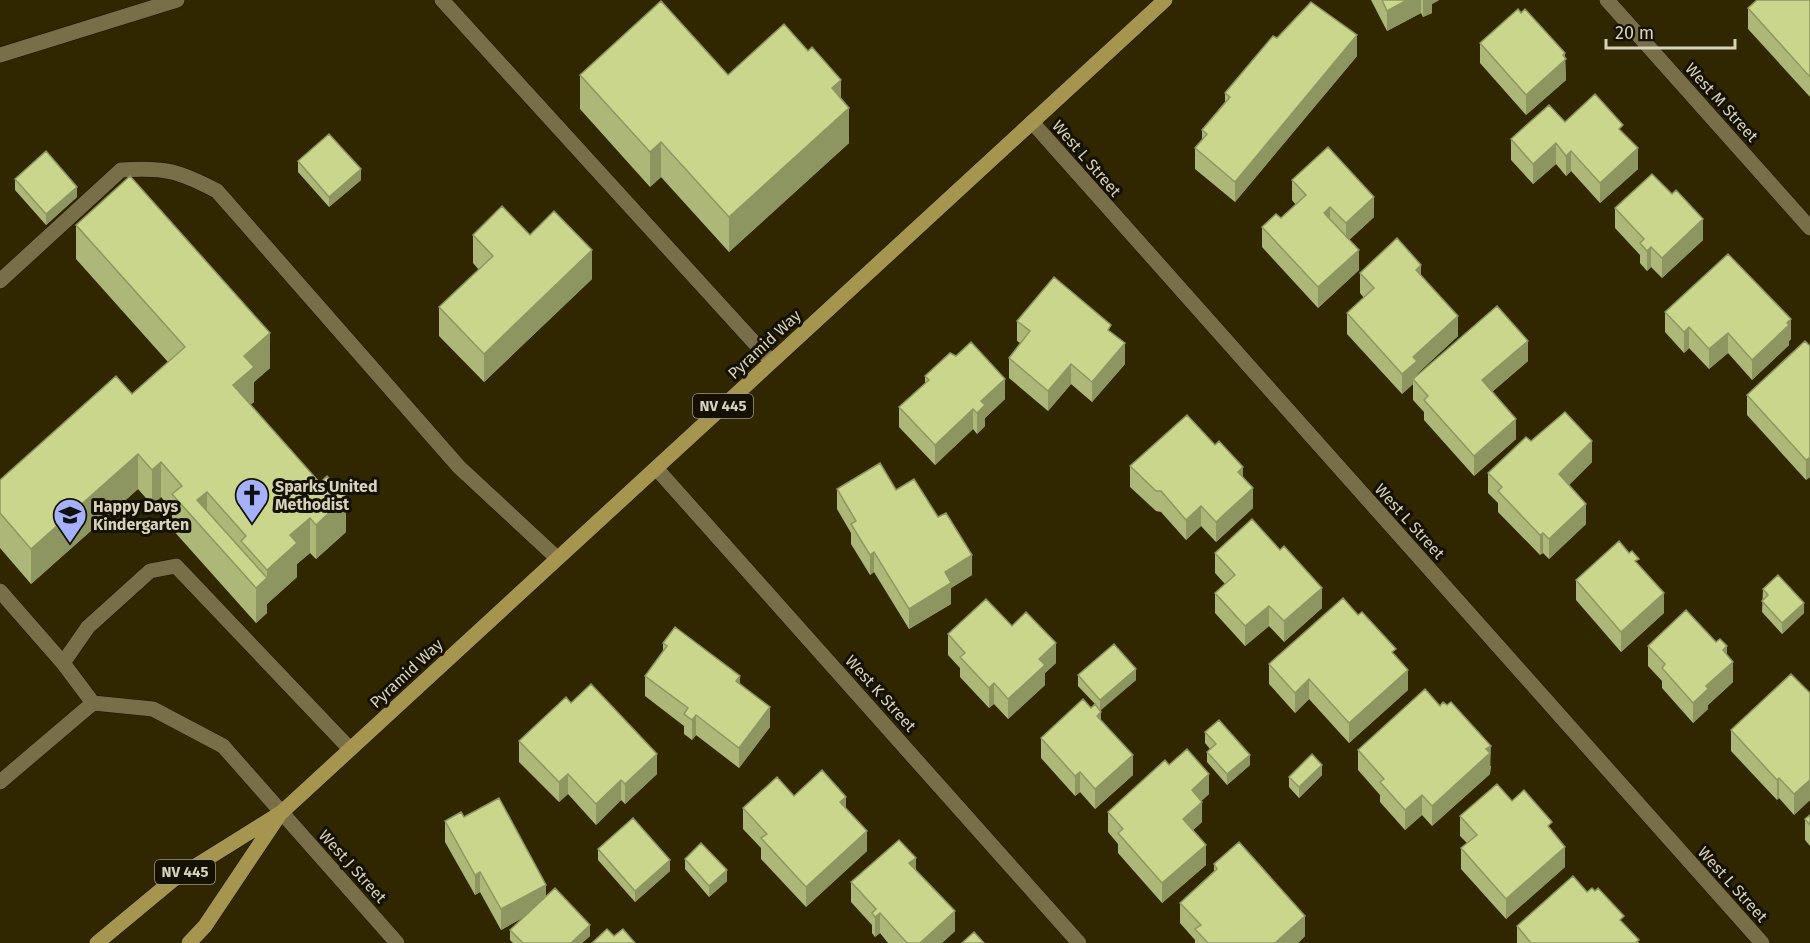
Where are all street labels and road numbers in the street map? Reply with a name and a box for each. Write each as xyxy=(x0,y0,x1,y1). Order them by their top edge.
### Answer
street label: West M Street xyxy=(1681,59,1762,146)
street label: West L Street xyxy=(1048,116,1125,201)
street label: Pyramid Way xyxy=(724,306,805,383)
road number: NV 445 xyxy=(693,394,753,418)
street label: West L Street xyxy=(1371,480,1449,563)
street label: Pyramid Way xyxy=(366,635,447,712)
street label: West K Street xyxy=(841,651,920,736)
street label: West J Street xyxy=(315,826,391,907)
street label: West L Street xyxy=(1694,843,1772,926)
road number: NV 445 xyxy=(155,860,215,884)

